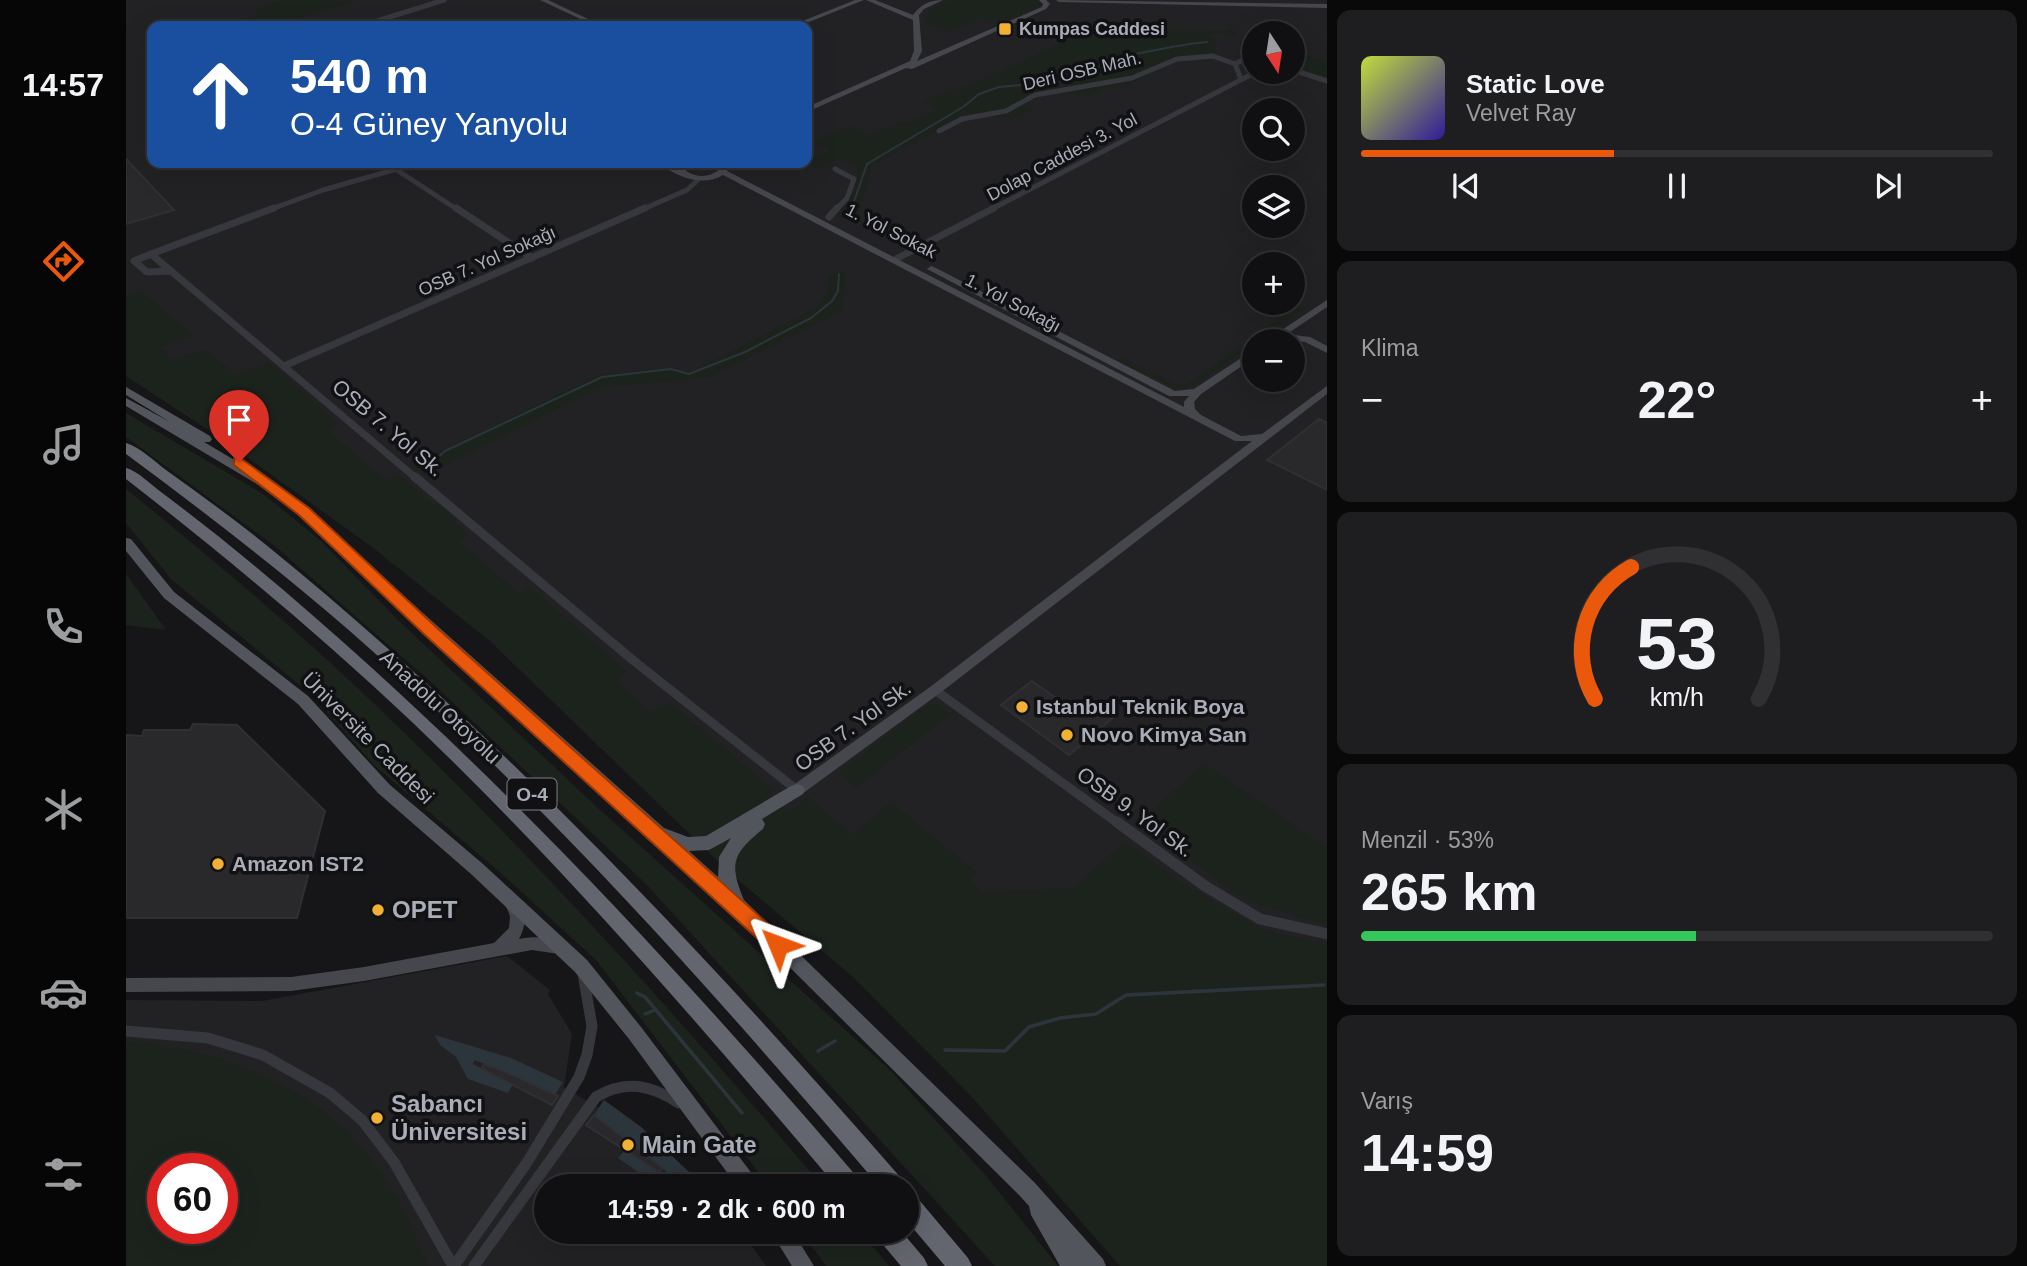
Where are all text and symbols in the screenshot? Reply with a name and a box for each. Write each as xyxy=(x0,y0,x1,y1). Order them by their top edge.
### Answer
place label: Kumpas Caddesi xyxy=(1019,19,1165,39)
marker: Kumpas Caddesi xyxy=(997,21,1013,37)
north arrow xyxy=(1242,21,1306,84)
map controls xyxy=(1242,21,1305,392)
street label: Deri OSB Mah. xyxy=(1021,48,1143,94)
icon: ahead xyxy=(175,49,266,140)
text: 540 m xyxy=(290,49,429,103)
text: 14:57 xyxy=(22,67,104,103)
text: Static Love xyxy=(1466,69,1605,99)
button: search xyxy=(1242,98,1305,161)
text: Velvet Ray xyxy=(1466,100,1576,126)
text: O-4 Güney Yanyolu xyxy=(290,106,568,142)
street label: Dolap Caddesi 3. Yol xyxy=(984,109,1140,205)
icon: previous xyxy=(1447,167,1485,205)
icon: pause xyxy=(1658,167,1696,205)
icon: next xyxy=(1869,167,1907,205)
button: layers xyxy=(1242,175,1305,238)
street label: 1. Yol Sokak xyxy=(842,200,941,263)
street label: OSB 7. Yol Sokağı xyxy=(415,222,559,300)
icon: directions xyxy=(39,237,88,286)
button: + xyxy=(1242,252,1305,315)
street label: 1. Yol Sokağı xyxy=(962,270,1064,336)
button: − xyxy=(1242,329,1305,392)
text: Klima xyxy=(1361,335,1419,361)
text: 22° xyxy=(1638,371,1716,429)
street label: OSB 7. Yol Sk. xyxy=(328,375,448,481)
text: − xyxy=(1361,379,1383,421)
text: + xyxy=(1971,379,1993,421)
pin xyxy=(209,390,269,462)
icon: arrive xyxy=(220,401,258,439)
icon: music xyxy=(39,420,88,469)
icon: phone xyxy=(39,602,88,651)
text: 53 xyxy=(1637,603,1717,684)
street label: Anadolu Otoyolu xyxy=(376,645,505,768)
street label: Üniversite Caddesi xyxy=(298,667,439,808)
street label: OSB 7. Yol Sk. xyxy=(790,676,915,775)
text: km/h xyxy=(1650,683,1704,711)
place label: Istanbul Teknik Boya xyxy=(1036,695,1245,718)
marker: Istanbul Teknik Boya xyxy=(1014,699,1030,715)
place label: Novo Kimya San xyxy=(1081,723,1247,746)
marker: Novo Kimya San xyxy=(1059,727,1075,743)
street label: OSB 9. Yol Sk. xyxy=(1073,762,1198,861)
road number: O-4 xyxy=(508,778,556,810)
icon: climate xyxy=(39,785,88,834)
text: Menzil · 53% xyxy=(1361,827,1494,853)
place label: Amazon IST2 xyxy=(232,852,364,875)
marker: Amazon IST2 xyxy=(210,856,226,872)
text: 265 km xyxy=(1361,863,1537,921)
place label: OPET xyxy=(392,896,458,923)
marker: OPET xyxy=(370,902,386,918)
position arrow xyxy=(741,908,815,982)
icon: car xyxy=(39,968,88,1017)
text: Varış xyxy=(1361,1088,1413,1114)
place label: Sabancı Üniversitesi xyxy=(391,1090,527,1145)
marker: Sabancı Üniversitesi xyxy=(369,1110,385,1126)
text: 14:59 xyxy=(1361,1124,1494,1182)
place label: Main Gate xyxy=(642,1131,757,1158)
marker: Main Gate xyxy=(620,1137,636,1153)
icon: filters xyxy=(39,1150,88,1199)
speed limit sign: 60 xyxy=(147,1153,238,1244)
text: 14:59 · 2 dk · 600 m xyxy=(607,1194,846,1224)

